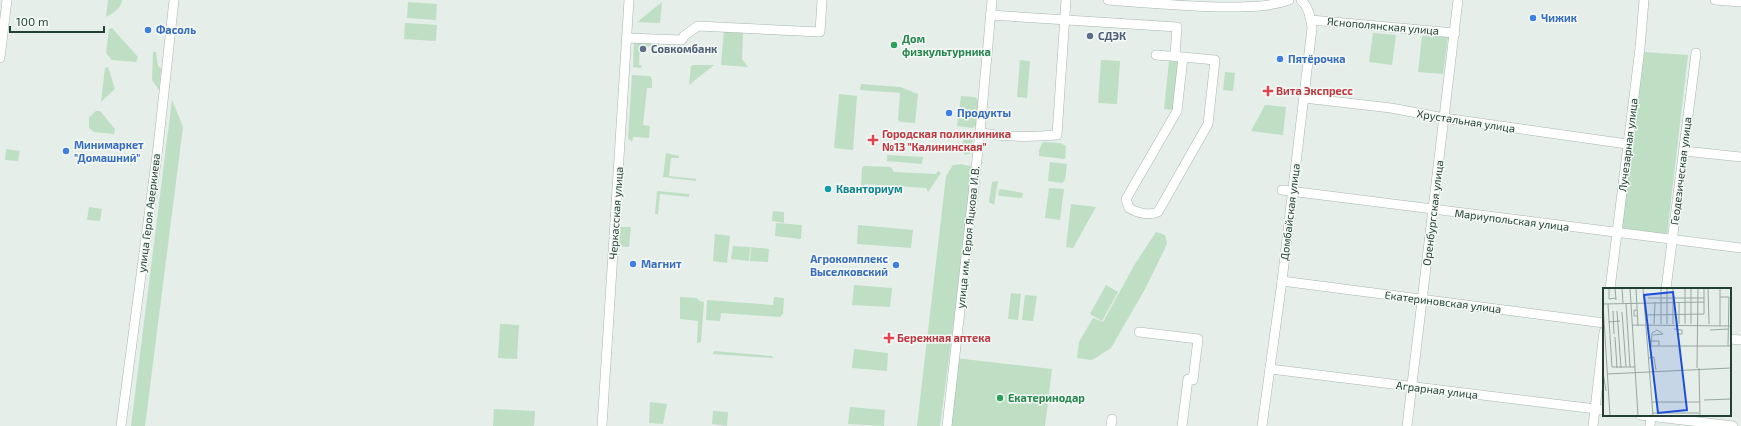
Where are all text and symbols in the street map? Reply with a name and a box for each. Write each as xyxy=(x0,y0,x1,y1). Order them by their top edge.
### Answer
scale bar xyxy=(10,8,104,34)
place label: Чижик xyxy=(1541,11,1577,24)
marker: Чижик xyxy=(1528,13,1538,23)
text: 100 m xyxy=(16,14,48,28)
street label: Яснополянская улица xyxy=(1326,14,1440,38)
place label: Фасоль xyxy=(156,23,196,36)
marker: Фасоль xyxy=(143,25,153,35)
place label: СДЭК xyxy=(1098,29,1126,42)
marker: СДЭК xyxy=(1085,31,1095,41)
place label: Дом физкультурника xyxy=(902,32,991,58)
marker: Дом физкультурника xyxy=(889,40,899,50)
place label: Совкомбанк xyxy=(651,42,717,55)
marker: Совкомбанк xyxy=(638,44,648,54)
place label: Пятёрочка xyxy=(1288,52,1346,65)
marker: Пятёрочка xyxy=(1275,54,1285,64)
place label: Вита Экспресс xyxy=(1276,84,1353,97)
marker: Вита Экспресс xyxy=(1263,86,1273,96)
street label: Лучезарная улица xyxy=(1615,97,1641,193)
place label: Продукты xyxy=(957,106,1011,119)
street label: Хрустальная улица xyxy=(1416,106,1516,136)
marker: Продукты xyxy=(944,108,954,118)
street label: Геодезическая улица xyxy=(1667,116,1695,226)
place label: Городская поликлиника №13 "Калининская" xyxy=(882,127,1011,153)
marker: Городская поликлиника №13 "Калининская" xyxy=(867,134,879,146)
place label: Минимаркет "Домашний" xyxy=(74,138,144,164)
marker: Минимаркет "Домашний" xyxy=(61,146,71,156)
street label: улица Героя Аверкиева xyxy=(135,153,163,273)
street label: Оренбургская улица xyxy=(1420,159,1446,267)
street label: Домбайская улица xyxy=(1277,163,1303,261)
street label: улица им. Героя Яцкова И.В. xyxy=(954,165,982,309)
street label: Черкасская улица xyxy=(606,166,626,260)
place label: Кванториум xyxy=(836,182,903,195)
marker: Кванториум xyxy=(823,184,833,194)
street label: Мариупольская улица xyxy=(1454,206,1570,234)
place label: Агрокомплекс Выселковский xyxy=(810,252,888,278)
place label: Магнит xyxy=(641,257,682,270)
marker: Магнит xyxy=(628,259,638,269)
marker: Агрокомплекс Выселковский xyxy=(891,260,901,270)
street label: Екатериновская улица xyxy=(1384,288,1502,316)
inset map xyxy=(1603,288,1731,416)
place label: Бережная аптека xyxy=(897,331,991,344)
marker: Бережная аптека xyxy=(884,333,894,343)
street label: Аграрная улица xyxy=(1395,378,1479,402)
place label: Екатеринодар xyxy=(1008,391,1085,404)
marker: Екатеринодар xyxy=(995,393,1005,403)

